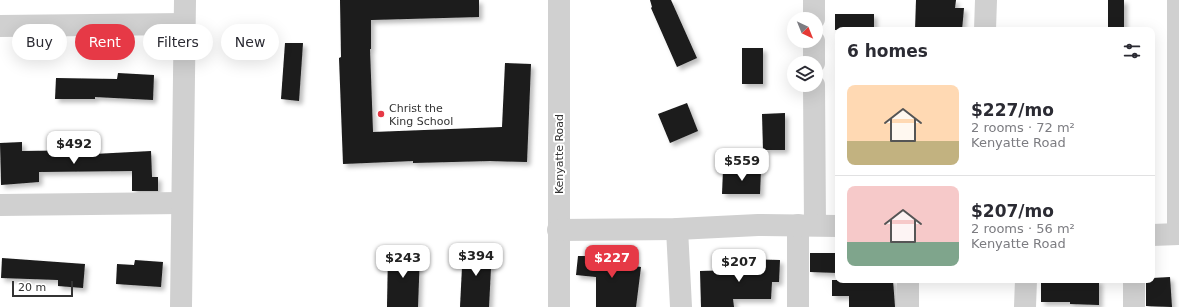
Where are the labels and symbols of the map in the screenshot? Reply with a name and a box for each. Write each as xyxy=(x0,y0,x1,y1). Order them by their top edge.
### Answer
north arrow xyxy=(787,12,823,48)
place label: Christ the King School xyxy=(389,102,453,128)
marker: Christ the King School xyxy=(376,109,386,119)
street label: Kenyatte Road xyxy=(553,114,566,194)
pin: $492 xyxy=(50,131,98,165)
pin: $559 xyxy=(718,148,766,182)
pin: $394 xyxy=(452,243,500,277)
pin: $243 xyxy=(379,245,427,279)
pin: $227 xyxy=(588,245,636,279)
pin: $207 xyxy=(715,249,763,283)
scale bar xyxy=(12,279,73,298)

